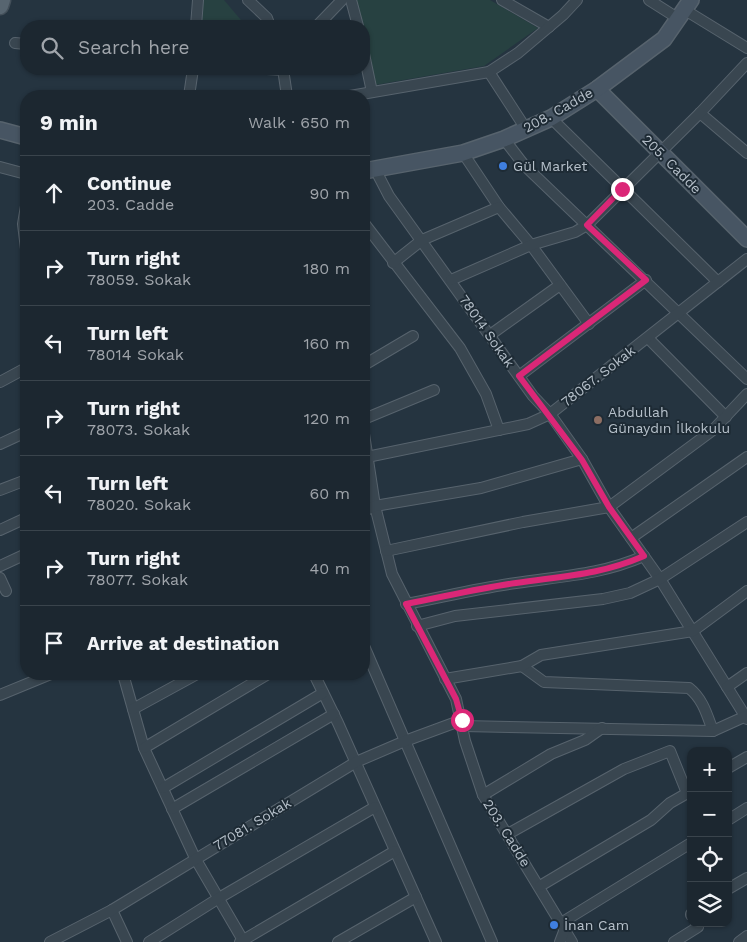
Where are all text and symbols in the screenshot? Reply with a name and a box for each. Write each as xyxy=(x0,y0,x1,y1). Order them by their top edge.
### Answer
search box xyxy=(20,20,370,75)
icon: search xyxy=(38,34,66,62)
text: Search here xyxy=(78,36,189,59)
street label: 208. Cadde xyxy=(520,84,596,136)
text: 9 min xyxy=(40,110,98,135)
text: Walk · 650 m xyxy=(248,113,350,132)
street label: 205. Cadde xyxy=(639,131,705,197)
place label: Gül Market xyxy=(513,158,587,174)
marker: Gül Market xyxy=(497,160,509,172)
text: Continue xyxy=(87,172,171,195)
route end xyxy=(611,178,634,201)
icon: ahead xyxy=(40,179,68,207)
text: 90 m xyxy=(309,184,350,203)
text: 203. Cadde xyxy=(87,195,174,214)
text: Turn right xyxy=(87,247,180,270)
icon: right xyxy=(40,254,68,282)
text: 180 m xyxy=(303,259,350,278)
text: 78059. Sokak xyxy=(87,270,191,289)
street label: 78014 Sokak xyxy=(456,292,518,370)
text: Turn left xyxy=(87,322,168,345)
icon: left xyxy=(40,329,68,357)
text: 160 m xyxy=(303,334,350,353)
street label: 78067. Sokak xyxy=(558,342,638,410)
text: 78014 Sokak xyxy=(87,345,184,364)
text: Turn right xyxy=(87,397,180,420)
icon: right xyxy=(40,404,68,432)
place label: Abdullah Günaydın İlkokulu xyxy=(608,404,730,436)
text: 120 m xyxy=(304,409,350,428)
marker: Abdullah Günaydın İlkokulu xyxy=(592,414,604,426)
text: 78073. Sokak xyxy=(87,420,190,439)
text: Turn left xyxy=(87,472,168,495)
icon: left xyxy=(40,479,68,507)
text: 60 m xyxy=(310,484,350,503)
text: 78020. Sokak xyxy=(87,495,191,514)
text: Turn right xyxy=(87,547,180,570)
icon: right xyxy=(40,554,68,582)
text: 40 m xyxy=(310,559,350,578)
text: 78077. Sokak xyxy=(87,570,188,589)
icon: arrive xyxy=(40,629,68,657)
text: Arrive at destination xyxy=(87,632,279,655)
route start xyxy=(451,709,474,732)
map controls xyxy=(687,747,732,927)
button: + xyxy=(687,747,732,792)
button: − xyxy=(687,792,732,837)
street label: 77081. Sokak xyxy=(210,795,294,853)
street label: 203. Cadde xyxy=(480,796,534,870)
button: locate xyxy=(687,837,732,882)
button: layers xyxy=(687,882,732,927)
place label: İnan Cam xyxy=(564,917,629,933)
marker: İnan Cam xyxy=(548,919,560,931)

